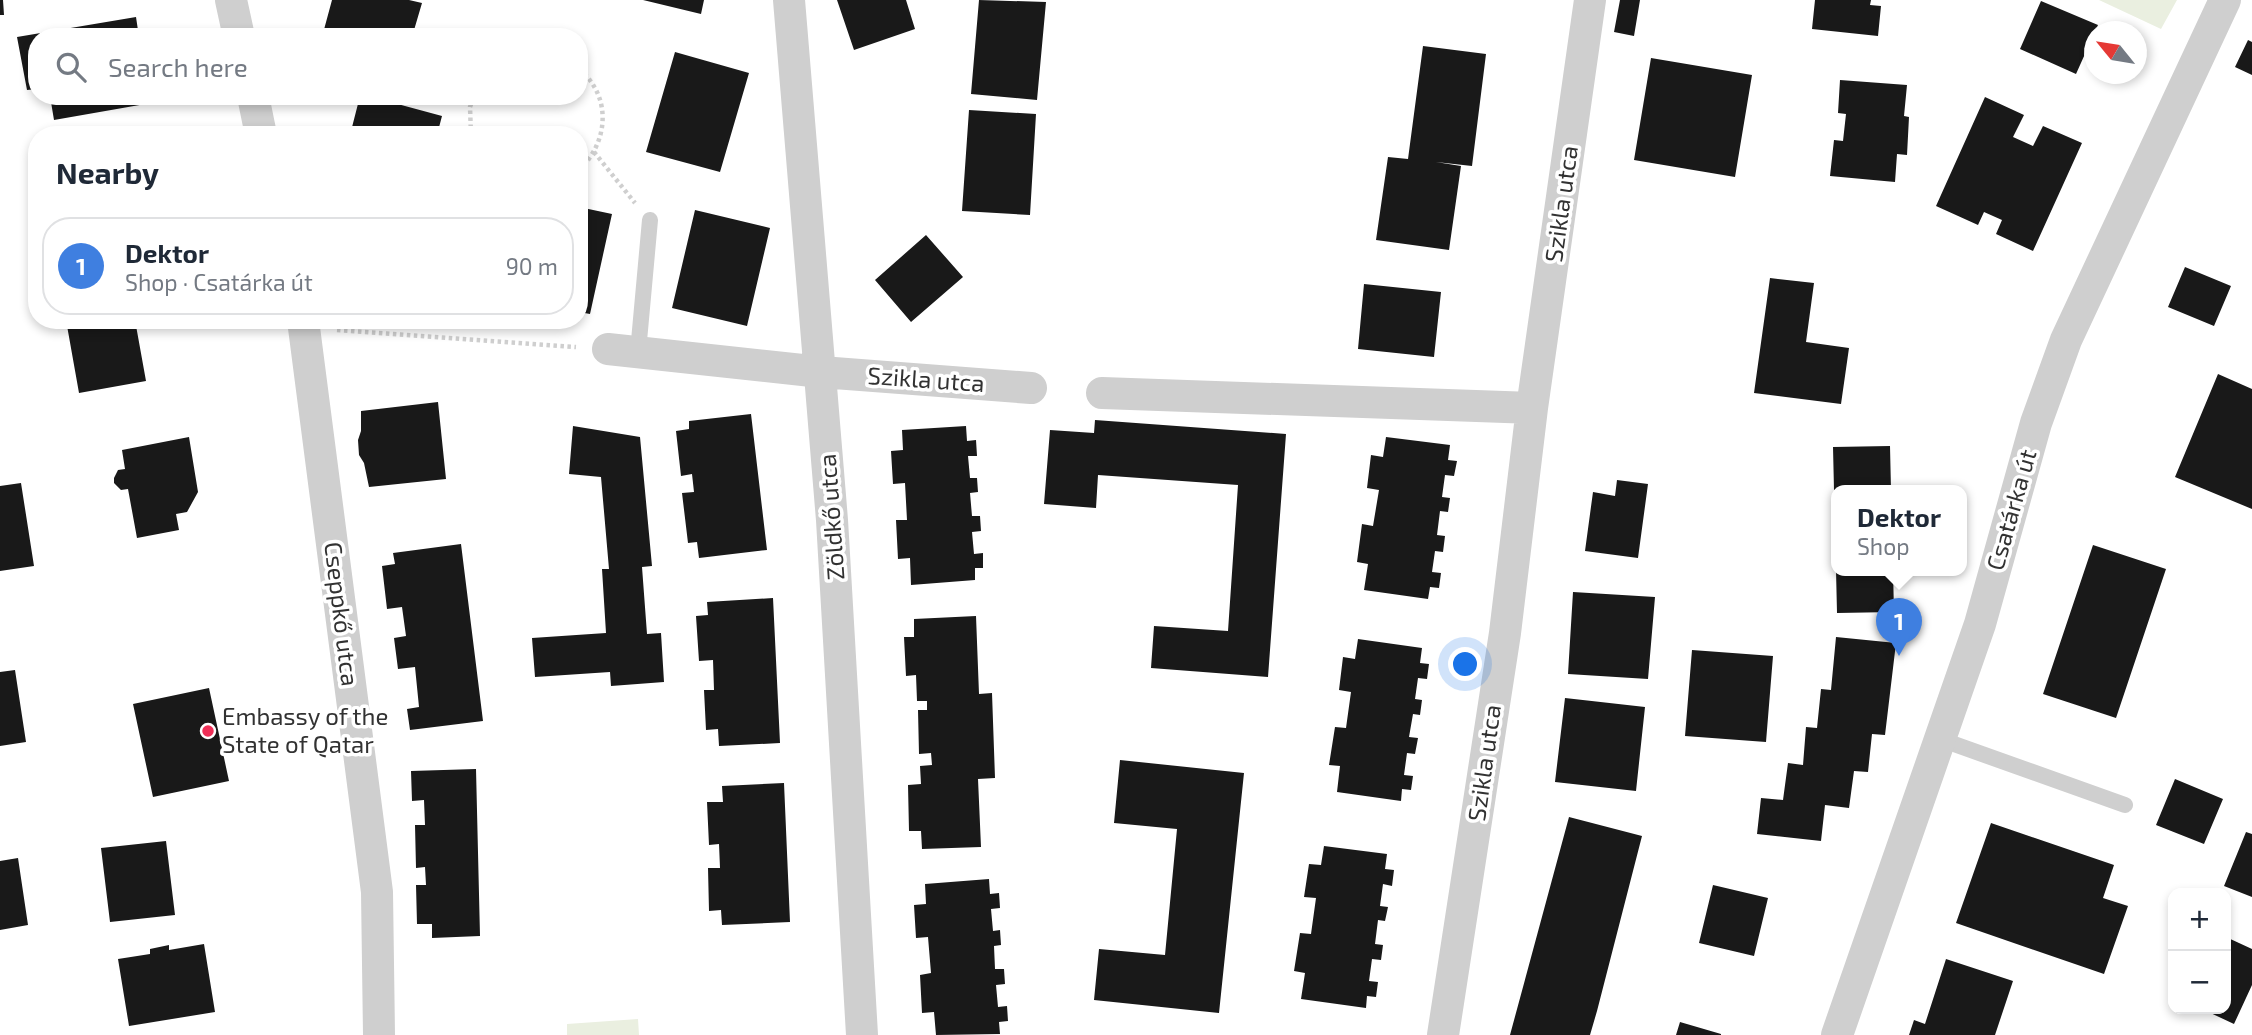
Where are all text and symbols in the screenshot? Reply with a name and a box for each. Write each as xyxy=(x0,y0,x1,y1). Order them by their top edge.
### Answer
north arrow xyxy=(2084,21,2147,84)
search box xyxy=(28,28,588,105)
icon: search xyxy=(52,48,90,86)
text: Search here xyxy=(108,51,248,82)
street label: Szikla utca xyxy=(1538,144,1583,264)
text: Nearby xyxy=(56,154,159,190)
text: Dektor xyxy=(125,237,209,268)
text: 1 xyxy=(76,252,86,280)
text: 90 m xyxy=(506,252,558,280)
text: Shop · Csatárka út xyxy=(125,268,313,296)
street label: Szikla utca xyxy=(867,360,986,397)
street label: Csatárka út xyxy=(1979,446,2042,573)
street label: Zöldkő utca xyxy=(812,453,849,581)
popup xyxy=(1831,485,1967,576)
text: Dektor xyxy=(1857,501,1941,532)
text: Shop xyxy=(1857,532,1910,560)
street label: Cseppkő utca xyxy=(319,540,366,688)
pin: 1 xyxy=(1876,598,1922,656)
your location xyxy=(1448,647,1482,681)
place label: Embassy of the State of Qatar xyxy=(222,701,388,758)
street label: Szikla utca xyxy=(1461,703,1506,823)
marker: Embassy of the State of Qatar xyxy=(200,723,216,739)
map controls xyxy=(2168,888,2231,1014)
button: + xyxy=(2168,888,2231,951)
button: − xyxy=(2168,951,2231,1014)

